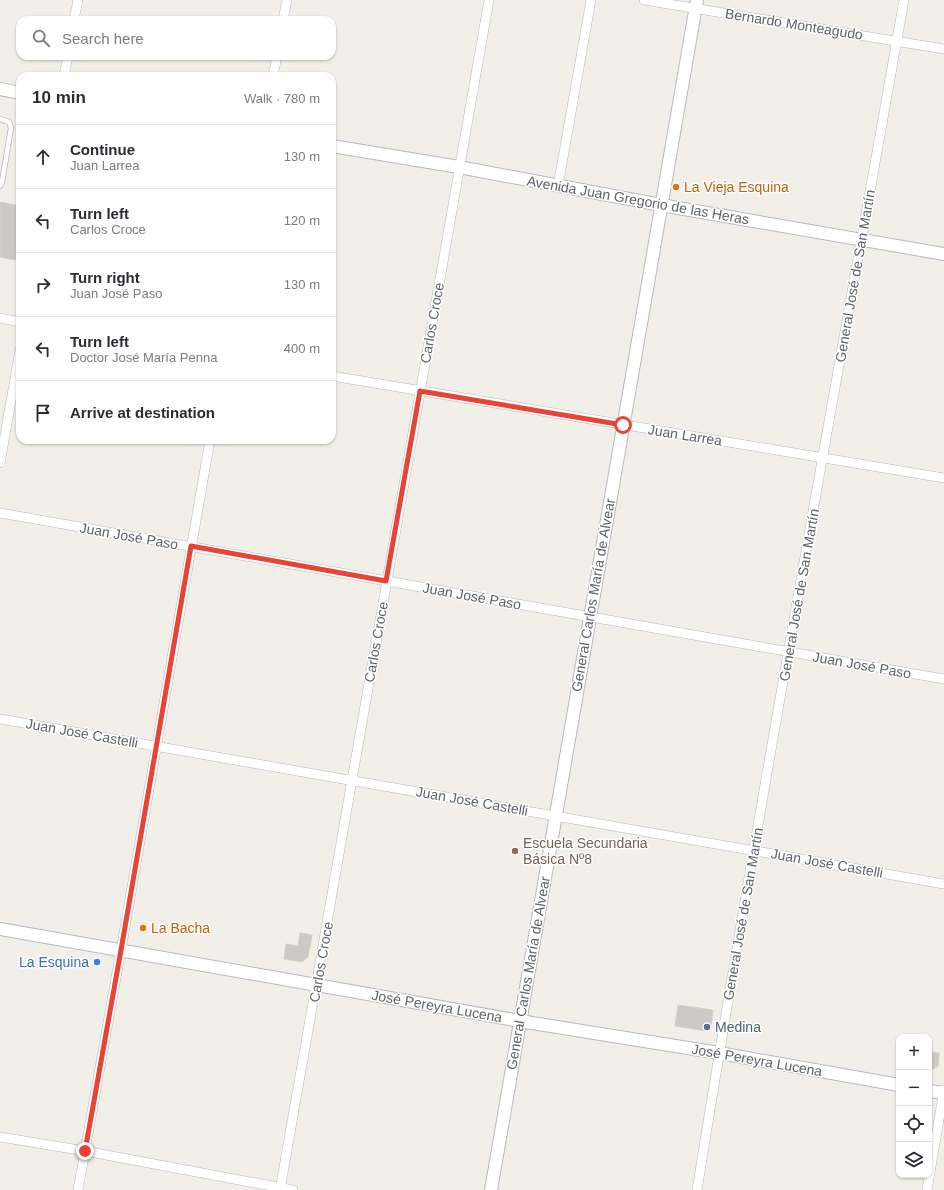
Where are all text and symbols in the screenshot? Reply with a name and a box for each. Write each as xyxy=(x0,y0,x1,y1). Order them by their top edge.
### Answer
street label: Bernardo Monteagudo xyxy=(724,5,864,43)
search box xyxy=(16,16,336,60)
icon: search xyxy=(30,27,52,49)
text: Search here xyxy=(62,30,144,47)
text: 10 min xyxy=(32,88,86,107)
text: Walk · 780 m xyxy=(244,91,320,106)
text: Continue xyxy=(70,141,135,158)
icon: ahead xyxy=(32,146,54,168)
text: 130 m xyxy=(284,149,320,164)
text: Juan Larrea xyxy=(70,158,139,173)
street label: Avenida Juan Gregorio de las Heras xyxy=(526,173,750,227)
place label: La Vieja Esquina xyxy=(684,179,789,195)
marker: La Vieja Esquina xyxy=(671,182,681,192)
street label: General José de San Martín xyxy=(832,188,878,364)
text: Turn left xyxy=(70,205,129,222)
icon: left xyxy=(32,210,54,232)
text: 120 m xyxy=(284,213,320,228)
text: Carlos Croce xyxy=(70,222,146,237)
text: Turn right xyxy=(70,269,140,286)
icon: right xyxy=(32,274,54,296)
text: 130 m xyxy=(284,277,320,292)
street label: Carlos Croce xyxy=(417,281,447,365)
text: Juan José Paso xyxy=(70,286,163,301)
text: Turn left xyxy=(70,333,129,350)
icon: left xyxy=(32,338,54,360)
text: 400 m xyxy=(284,341,320,356)
text: Doctor José María Penna xyxy=(70,350,217,365)
icon: arrive xyxy=(32,402,54,424)
text: Arrive at destination xyxy=(70,404,215,421)
route start xyxy=(614,416,632,434)
street label: Juan Larrea xyxy=(647,421,723,449)
street label: General Carlos María de Alvear xyxy=(568,497,618,693)
street label: General José de San Martín xyxy=(776,507,822,683)
street label: Juan José Paso xyxy=(79,519,180,553)
street label: Juan José Paso xyxy=(422,579,523,613)
street label: Carlos Croce xyxy=(361,600,391,684)
street label: Juan José Paso xyxy=(812,648,913,682)
street label: Juan José Castelli xyxy=(25,715,139,751)
street label: Juan José Castelli xyxy=(415,783,529,819)
street label: General José de San Martín xyxy=(720,826,766,1002)
place label: Escuela Secundaria Básica Nº8 xyxy=(523,835,648,867)
street label: Juan José Castelli xyxy=(770,845,884,881)
marker: Escuela Secundaria Básica Nº8 xyxy=(510,846,520,856)
street label: General Carlos María de Alvear xyxy=(503,875,553,1071)
place label: La Bacha xyxy=(151,920,210,936)
street label: Carlos Croce xyxy=(306,920,336,1004)
marker: La Bacha xyxy=(138,923,148,933)
place label: La Esquina xyxy=(19,954,89,970)
marker: La Esquina xyxy=(92,957,102,967)
street label: José Pereyra Lucena xyxy=(370,987,504,1025)
place label: Medina xyxy=(715,1019,761,1035)
marker: Medina xyxy=(702,1022,712,1032)
map controls xyxy=(896,1034,932,1178)
button: + xyxy=(896,1034,932,1070)
street label: José Pereyra Lucena xyxy=(690,1041,824,1079)
button: − xyxy=(896,1070,932,1106)
button: locate xyxy=(896,1106,932,1142)
route end xyxy=(76,1142,94,1160)
button: layers xyxy=(896,1142,932,1178)

